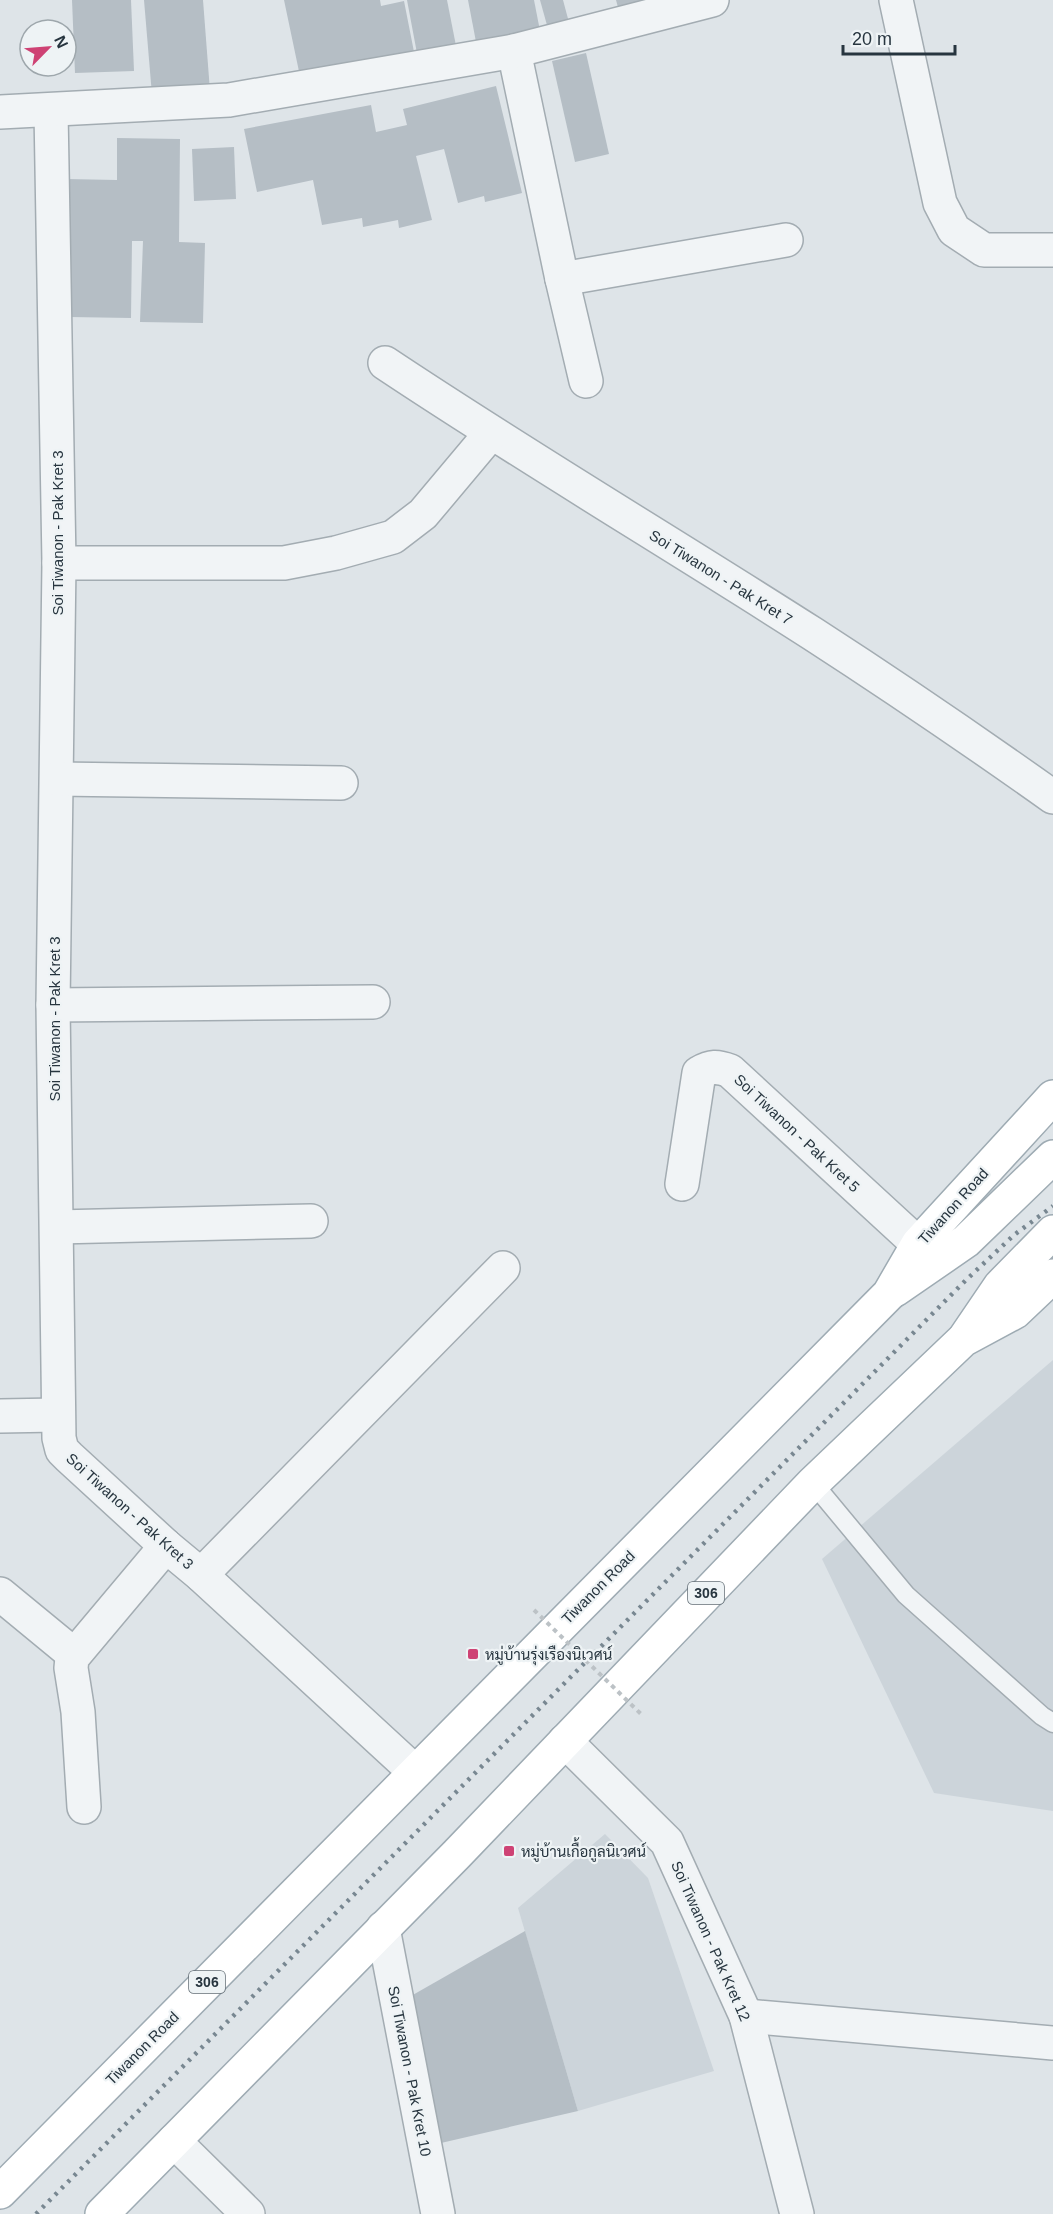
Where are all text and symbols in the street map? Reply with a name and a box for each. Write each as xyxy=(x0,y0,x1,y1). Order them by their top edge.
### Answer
north arrow xyxy=(18,18,78,78)
scale bar xyxy=(843,18,956,56)
text: 20 m xyxy=(852,29,892,49)
text: N xyxy=(51,33,71,51)
street label: Soi Tiwanon - Pak Kret 3 xyxy=(49,450,66,616)
street label: Soi Tiwanon - Pak Kret 7 xyxy=(646,526,796,628)
street label: Soi Tiwanon - Pak Kret 3 xyxy=(46,936,63,1102)
street label: Soi Tiwanon - Pak Kret 5 xyxy=(731,1070,863,1196)
street label: Tiwanon Road xyxy=(915,1165,991,1247)
street label: Soi Tiwanon - Pak Kret 3 xyxy=(63,1449,197,1573)
street label: Tiwanon Road xyxy=(558,1547,638,1627)
road number: 306 xyxy=(688,1582,724,1604)
place label: หมู่บ้านรุ่งเรืองนิเวศน์ xyxy=(485,1645,612,1666)
marker: หมู่บ้านรุ่งเรืองนิเวศน์ xyxy=(466,1647,480,1661)
place label: หมู่บ้านเกื้อกูลนิเวศน์ xyxy=(521,1837,646,1862)
marker: หมู่บ้านเกื้อกูลนิเวศน์ xyxy=(502,1844,516,1858)
street label: Soi Tiwanon - Pak Kret 12 xyxy=(668,1858,754,2024)
road number: 306 xyxy=(189,1971,225,1993)
street label: Soi Tiwanon - Pak Kret 10 xyxy=(385,1984,435,2158)
street label: Tiwanon Road xyxy=(102,2008,182,2088)

